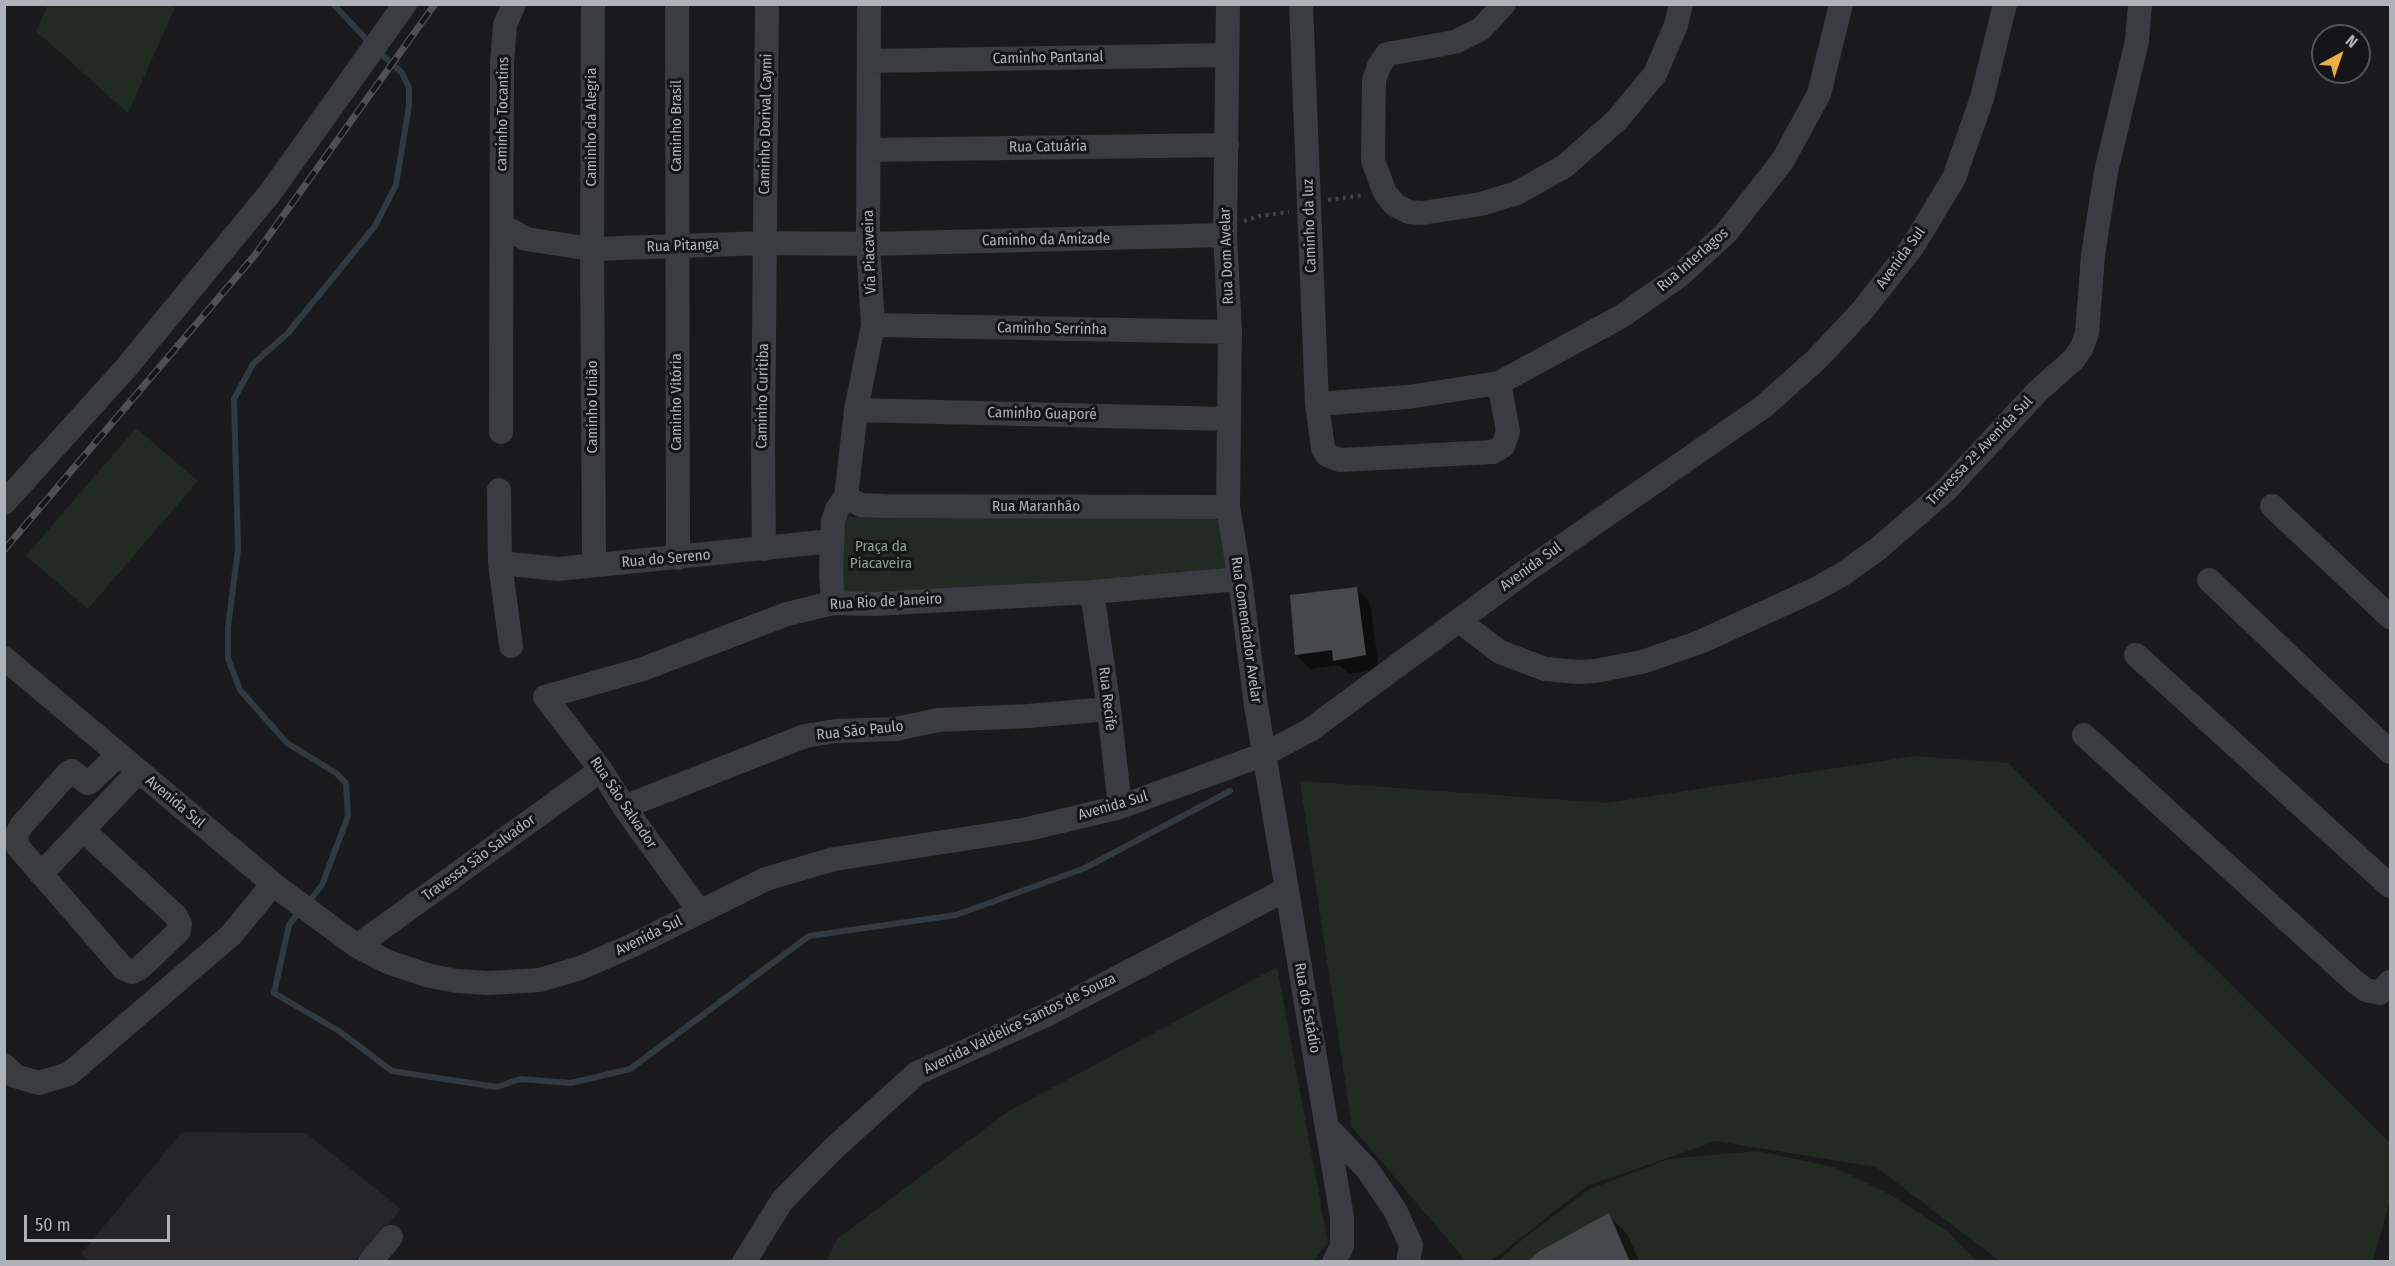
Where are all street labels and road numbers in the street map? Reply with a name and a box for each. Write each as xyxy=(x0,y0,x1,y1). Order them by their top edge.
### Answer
street label: Caminho Pantanal xyxy=(992,48,1104,68)
street label: Caminho Dorival Caymi xyxy=(756,53,776,195)
street label: caminho Tocantins xyxy=(493,57,513,171)
street label: Caminho da Alegria xyxy=(583,68,601,186)
street label: Caminho Brasil xyxy=(668,80,686,172)
street label: Rua Catuária xyxy=(1009,137,1087,157)
street label: Caminho da luz xyxy=(1299,179,1321,273)
street label: Rua Dom Avelar xyxy=(1216,207,1238,305)
street label: Via Piacaveira xyxy=(860,209,880,295)
street label: Rua Interlagos xyxy=(1654,224,1732,296)
street label: Avenida Sul xyxy=(1873,224,1929,292)
street label: Caminho da Amizade xyxy=(982,230,1110,250)
street label: Rua Pitanga xyxy=(646,236,720,256)
street label: Caminho Serrinha xyxy=(997,319,1107,339)
street label: Caminho Curitiba xyxy=(753,343,773,449)
street label: Caminho Vitória xyxy=(668,353,686,451)
street label: Caminho União xyxy=(584,360,602,454)
street label: Travessa 2ª Avenida Sul xyxy=(1923,393,2037,509)
street label: Caminho Guaporé xyxy=(987,404,1097,424)
street label: Rua Maranhão xyxy=(992,498,1080,516)
street label: Avenida Sul xyxy=(1497,539,1565,595)
street label: Rua do Sereno xyxy=(621,546,711,572)
street label: Rua Comendador Avelar xyxy=(1227,556,1265,704)
street label: Rua Rio de Janeiro xyxy=(829,590,943,614)
street label: Rua Recife xyxy=(1094,666,1120,732)
street label: Rua São Paulo xyxy=(816,717,904,745)
street label: Rua São Salvador xyxy=(586,754,660,852)
street label: Avenida Sul xyxy=(142,772,208,832)
street label: Avenida Sul xyxy=(1076,787,1150,825)
street label: Travessa São Salvador xyxy=(419,811,539,905)
street label: Avenida Sul xyxy=(613,912,685,960)
street label: Rua do Estádio xyxy=(1290,961,1324,1055)
street label: Avenida Valdelice Santos de Souza xyxy=(921,970,1119,1078)

